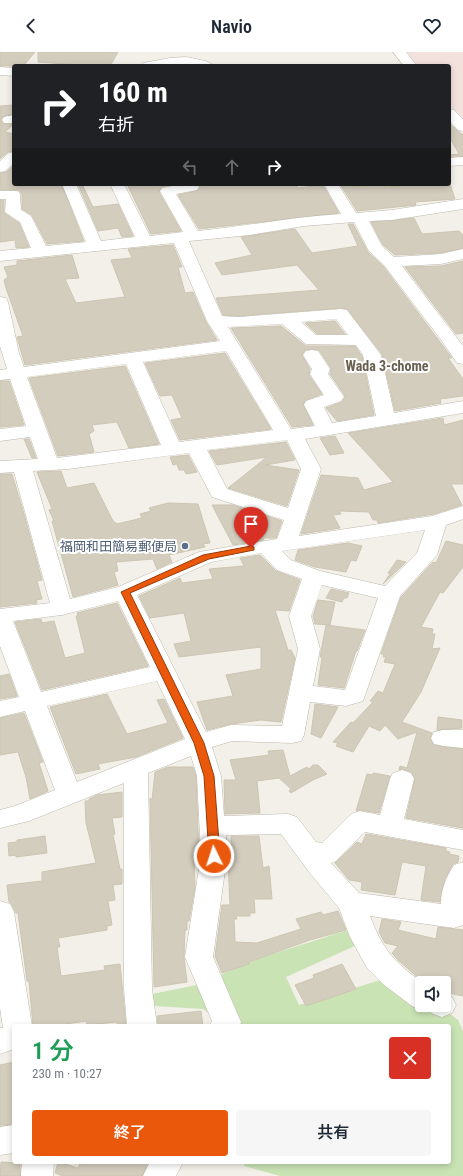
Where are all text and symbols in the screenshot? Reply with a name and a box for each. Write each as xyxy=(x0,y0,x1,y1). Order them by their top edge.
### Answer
icon: back xyxy=(20,15,42,37)
icon: heart xyxy=(421,15,443,37)
text: Navio xyxy=(211,16,252,37)
text: 160 m xyxy=(98,76,168,109)
icon: right xyxy=(32,80,84,132)
text: 右折 xyxy=(98,114,134,135)
icon: left xyxy=(179,156,201,178)
icon: ahead xyxy=(221,156,243,178)
icon: right xyxy=(263,156,285,178)
district label: Wada 3-chome xyxy=(345,358,429,374)
pin xyxy=(234,507,268,548)
icon: arrive xyxy=(240,513,262,535)
place label: 福岡和田簡易郵便局 xyxy=(60,539,177,554)
marker: 福岡和田簡易郵便局 xyxy=(180,541,190,551)
position arrow xyxy=(193,835,235,877)
map controls xyxy=(415,976,451,1012)
button: sound xyxy=(415,976,451,1012)
text: 1 分 xyxy=(32,1037,74,1065)
button: close xyxy=(389,1037,431,1079)
text: 230 m · 10:27 xyxy=(32,1066,102,1081)
button: 終了 xyxy=(32,1110,228,1156)
button: 共有 xyxy=(236,1110,431,1156)

